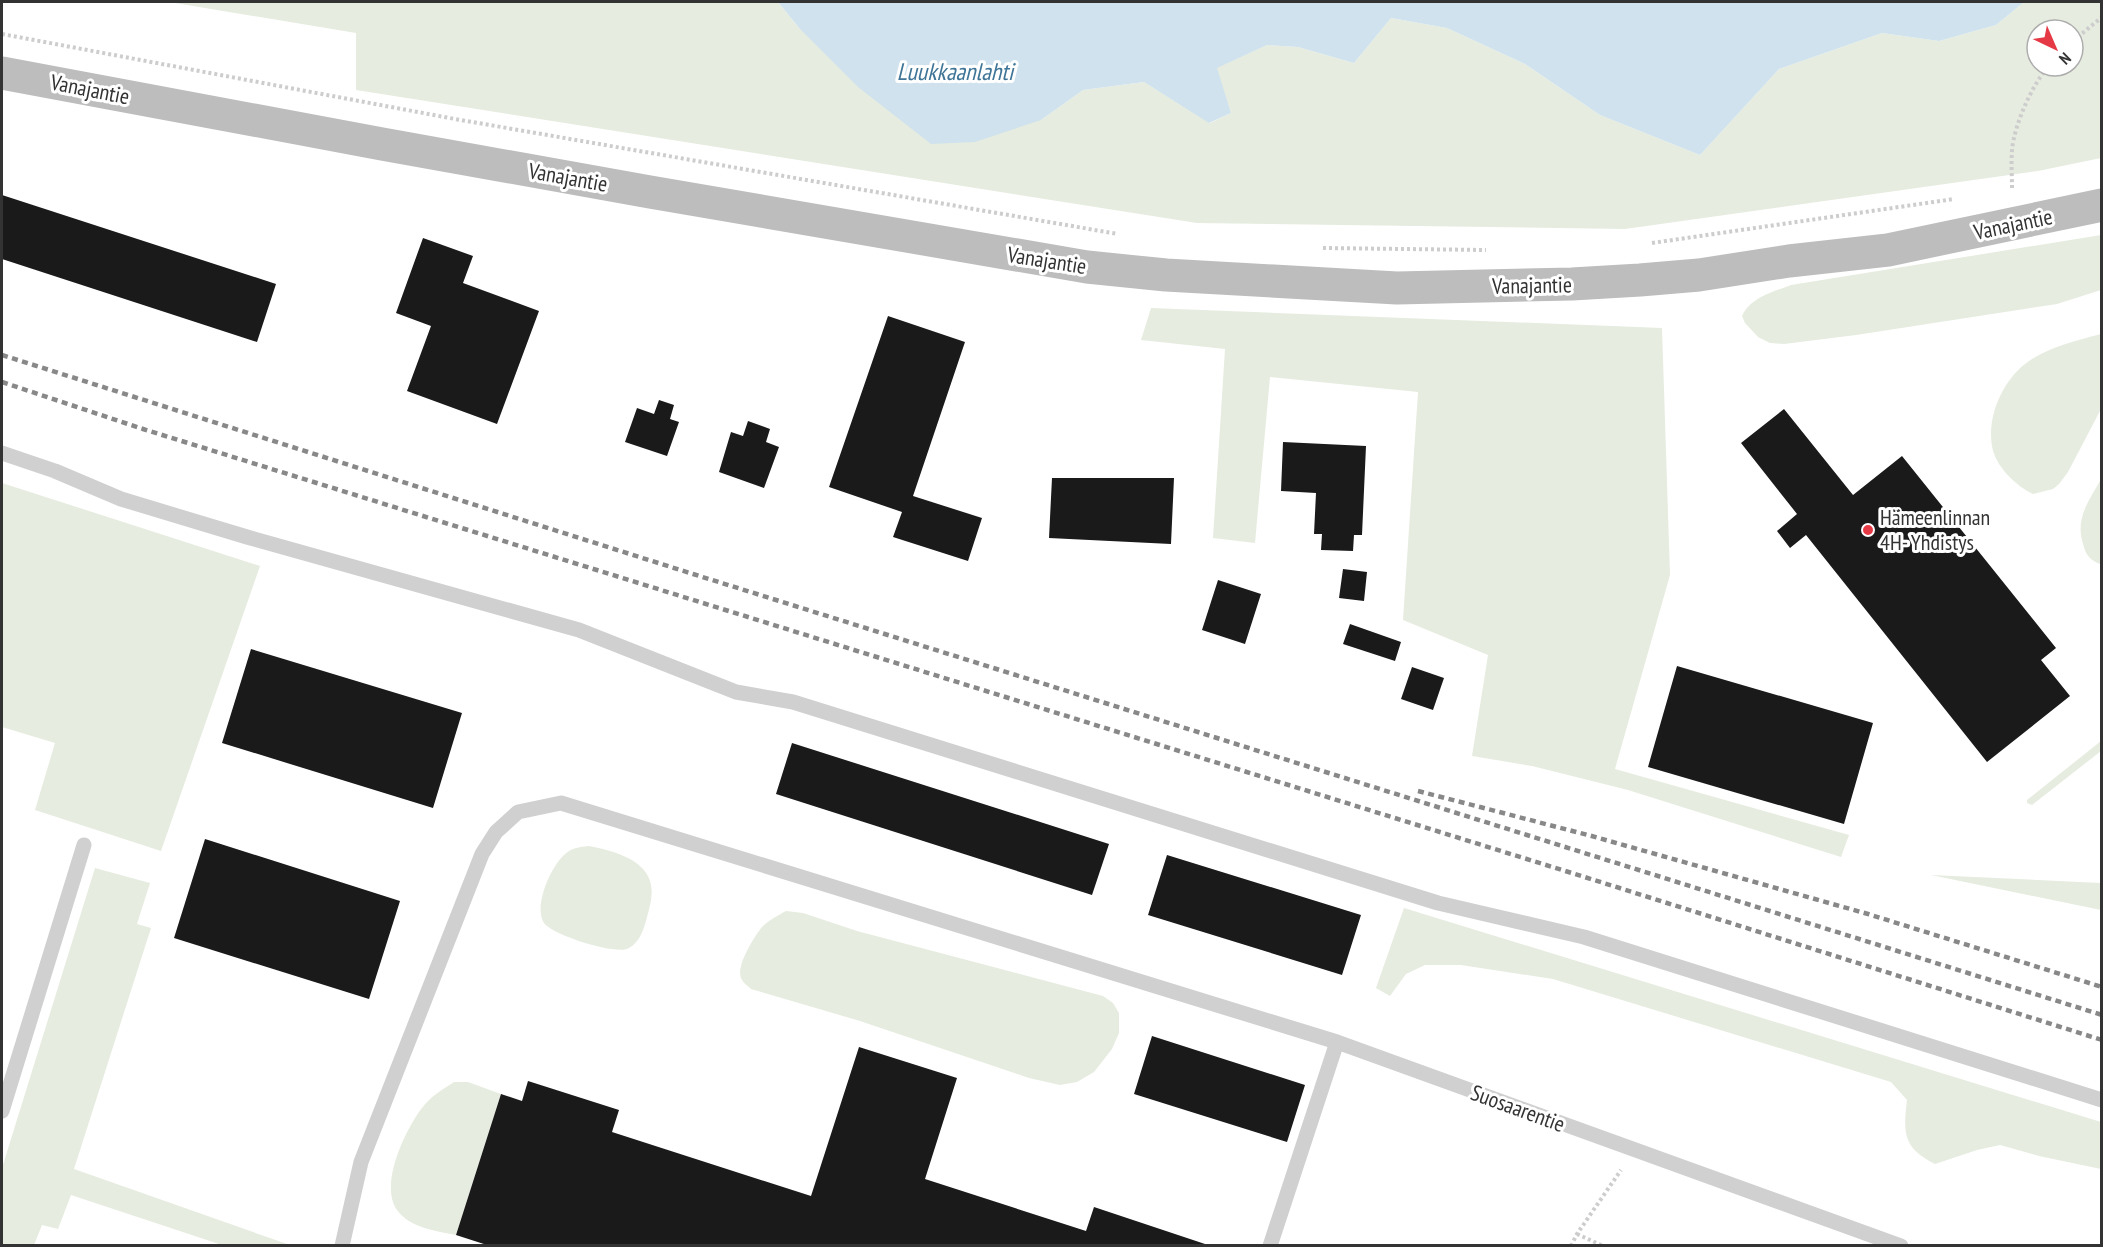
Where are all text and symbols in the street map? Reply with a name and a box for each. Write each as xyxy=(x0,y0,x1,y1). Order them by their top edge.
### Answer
north arrow xyxy=(2025,18,2085,78)
text: N xyxy=(2055,49,2075,69)
water label: Luukkaanlahti xyxy=(897,56,1016,87)
street label: Vanajantie xyxy=(47,67,132,110)
street label: Vanajantie xyxy=(525,156,610,198)
street label: Vanajantie xyxy=(1970,202,2055,246)
street label: Vanajantie xyxy=(1004,240,1089,280)
street label: Vanajantie xyxy=(1491,270,1572,300)
place label: Hämeenlinnan 4H- Yhdistys xyxy=(1880,503,1990,556)
marker: Hämeenlinnan 4H- Yhdistys xyxy=(1861,523,1875,537)
street label: Suosaarentie xyxy=(1467,1078,1569,1138)

